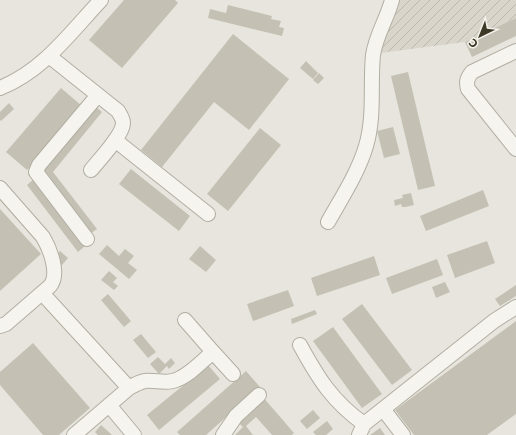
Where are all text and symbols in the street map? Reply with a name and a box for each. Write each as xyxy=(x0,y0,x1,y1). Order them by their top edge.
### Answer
north arrow xyxy=(460,16,500,56)
text: С xyxy=(465,36,480,51)

